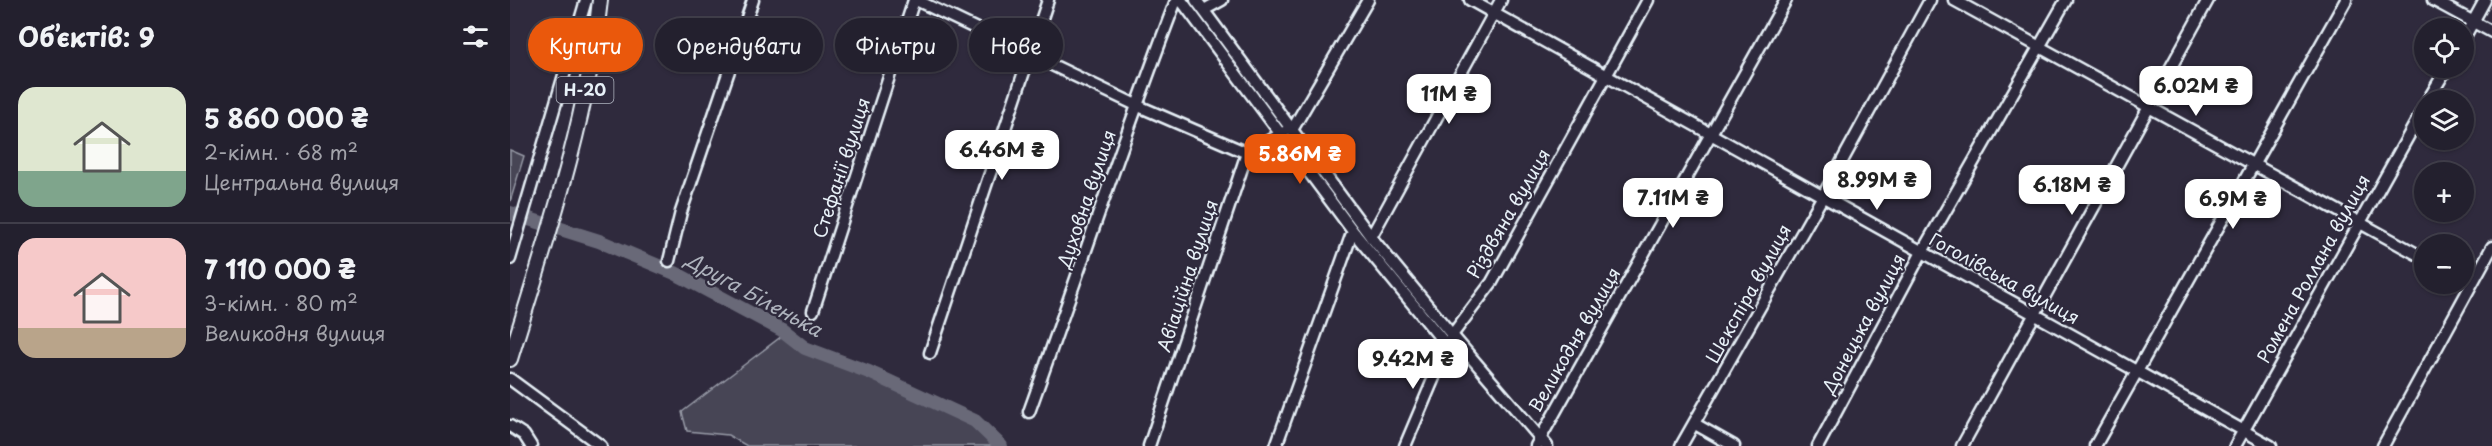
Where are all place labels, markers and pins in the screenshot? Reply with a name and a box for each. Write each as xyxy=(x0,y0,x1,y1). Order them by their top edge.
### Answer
pin: 6.02M ₴ xyxy=(2141,66,2251,117)
pin: 11M ₴ xyxy=(1407,74,1491,125)
pin: 6.46M ₴ xyxy=(947,130,1057,181)
pin: 5.86M ₴ xyxy=(1245,134,1355,185)
pin: 8.99M ₴ xyxy=(1822,160,1932,211)
pin: 6.18M ₴ xyxy=(2017,165,2127,216)
pin: 7.11M ₴ xyxy=(1618,178,1728,229)
pin: 6.9M ₴ xyxy=(2184,179,2282,230)
pin: 9.42M ₴ xyxy=(1358,339,1468,390)

